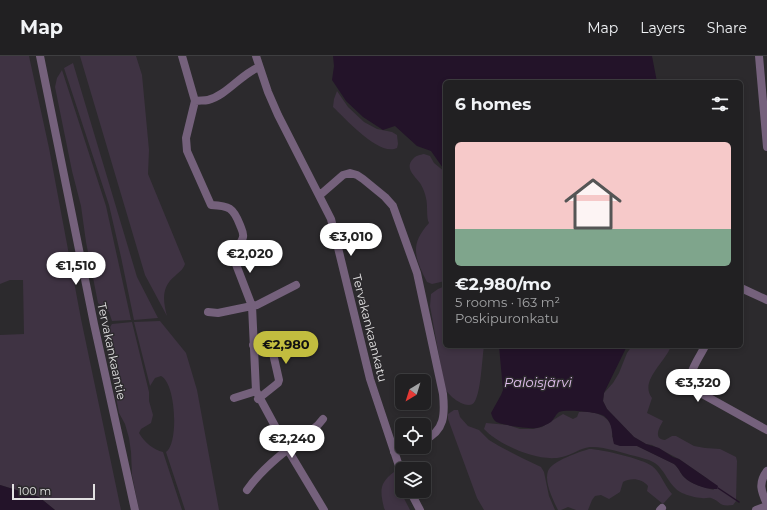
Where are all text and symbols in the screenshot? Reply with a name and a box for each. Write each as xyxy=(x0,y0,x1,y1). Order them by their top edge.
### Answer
text: Map xyxy=(20,16,63,39)
text: Map xyxy=(587,19,618,37)
text: Layers xyxy=(640,19,685,37)
text: Share xyxy=(707,19,747,37)
icon: filters xyxy=(709,93,731,115)
text: 6 homes xyxy=(455,94,531,114)
icon: home xyxy=(557,168,629,240)
pin: €3,010 xyxy=(318,223,384,257)
text: €3,010 xyxy=(329,228,373,244)
pin: €2,020 xyxy=(217,240,283,274)
text: €2,020 xyxy=(227,245,273,261)
pin: €1,510 xyxy=(43,252,109,286)
text: €1,510 xyxy=(56,257,96,273)
street label: Tervakankaankatu xyxy=(349,273,391,383)
text: €2,980/mo xyxy=(455,274,551,294)
text: 5 rooms · 163 m² xyxy=(455,294,560,310)
street label: Tervakankaantie xyxy=(94,301,130,401)
text: Poskipuronkatu xyxy=(455,310,559,326)
pin: €2,980 xyxy=(253,331,319,365)
text: €2,980 xyxy=(262,336,310,352)
pin: €3,320 xyxy=(665,369,731,403)
north arrow xyxy=(395,374,431,410)
map controls xyxy=(395,374,431,498)
water label: Paloisjärvi xyxy=(504,374,572,390)
text: €3,320 xyxy=(675,374,721,390)
button: locate xyxy=(395,418,431,454)
pin: €2,240 xyxy=(259,425,325,459)
text: €2,240 xyxy=(268,430,316,446)
button: layers xyxy=(395,462,431,498)
scale bar xyxy=(12,482,95,501)
text: 100 m xyxy=(18,484,51,498)

